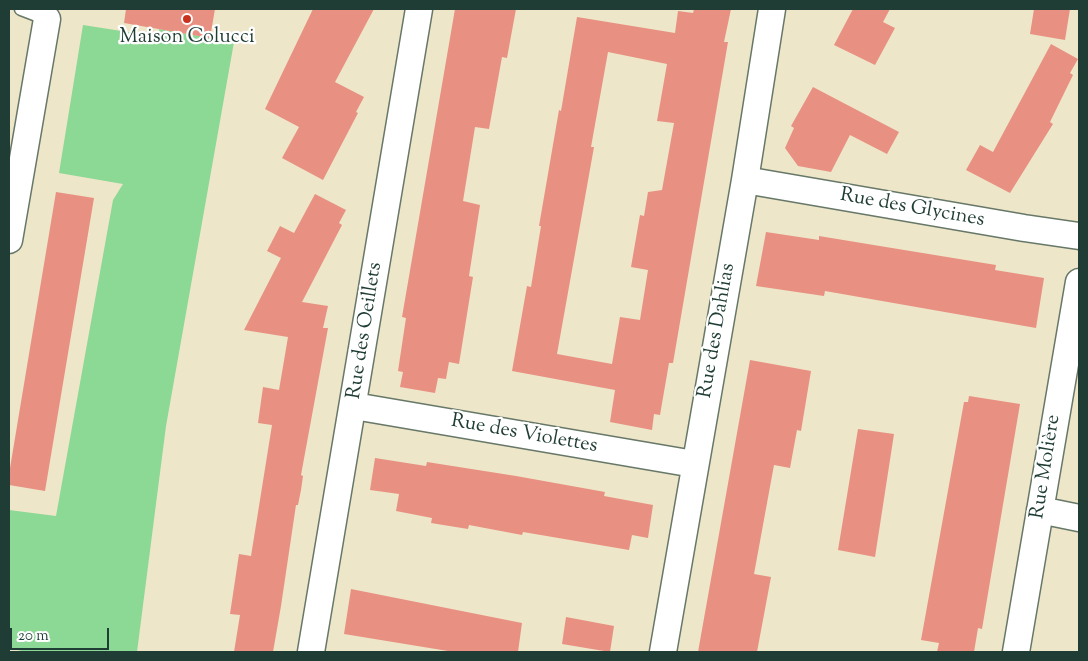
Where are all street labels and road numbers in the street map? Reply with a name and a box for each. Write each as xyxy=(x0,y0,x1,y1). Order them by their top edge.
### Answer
street label: Rue des Glycines xyxy=(838,184,986,234)
street label: Rue des Oeillets xyxy=(343,261,389,401)
street label: Rue des Dahlias xyxy=(694,262,742,400)
street label: Rue des Violettes xyxy=(449,410,599,460)
street label: Rue Molière xyxy=(1027,413,1067,521)

